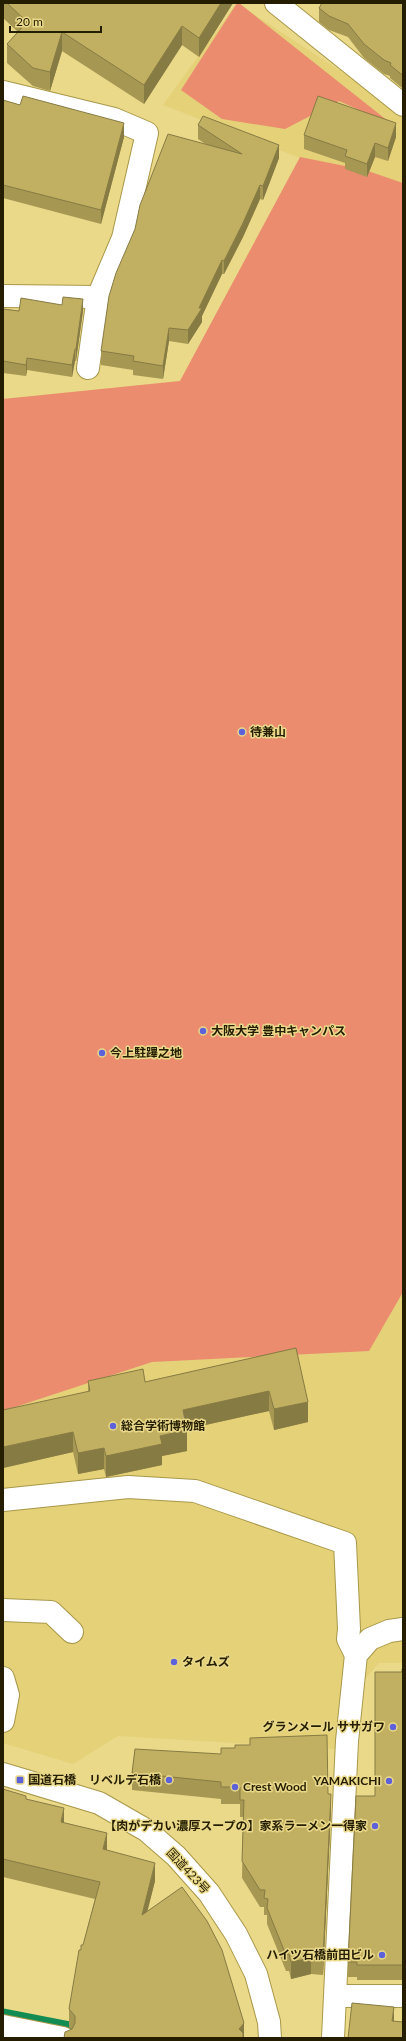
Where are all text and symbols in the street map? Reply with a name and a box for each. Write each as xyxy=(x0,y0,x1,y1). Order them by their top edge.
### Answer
scale bar xyxy=(10,8,101,34)
text: 20 m xyxy=(16,14,43,29)
place label: 待兼山 xyxy=(250,724,286,739)
marker: 待兼山 xyxy=(237,727,247,737)
place label: 大阪大学 豊中キャンパス xyxy=(211,1023,346,1038)
marker: 大阪大学 豊中キャンパス xyxy=(198,1026,208,1036)
place label: 今上駐蹕之地 xyxy=(110,1045,182,1060)
marker: 今上駐蹕之地 xyxy=(97,1048,107,1058)
place label: 総合学術博物館 xyxy=(121,1418,205,1433)
marker: 総合学術博物館 xyxy=(108,1421,118,1431)
place label: タイムズ xyxy=(182,1654,230,1669)
marker: タイムズ xyxy=(169,1657,179,1667)
place label: グランメール ササガワ xyxy=(262,1719,385,1734)
marker: グランメール ササガワ xyxy=(388,1722,398,1732)
place label: 国道石橋 xyxy=(28,1772,77,1787)
place label: リベルデ石橋 xyxy=(89,1772,162,1787)
place label: YAMAKICHI xyxy=(313,1773,381,1788)
marker: 国道石橋 xyxy=(15,1775,25,1785)
marker: リベルデ石橋 xyxy=(164,1775,174,1785)
marker: YAMAKICHI xyxy=(384,1776,394,1786)
place label: Crest Wood xyxy=(243,1779,307,1794)
marker: Crest Wood xyxy=(230,1782,240,1792)
place label: 【肉がデカい濃厚スープの】家系ラーメン一得家 xyxy=(104,1818,367,1833)
marker: 【肉がデカい濃厚スープの】家系ラーメン一得家 xyxy=(370,1821,380,1831)
street label: 国道423号 xyxy=(163,1845,213,1897)
place label: ハイツ石橋前田ビル xyxy=(266,1947,374,1962)
marker: ハイツ石橋前田ビル xyxy=(377,1950,387,1960)

